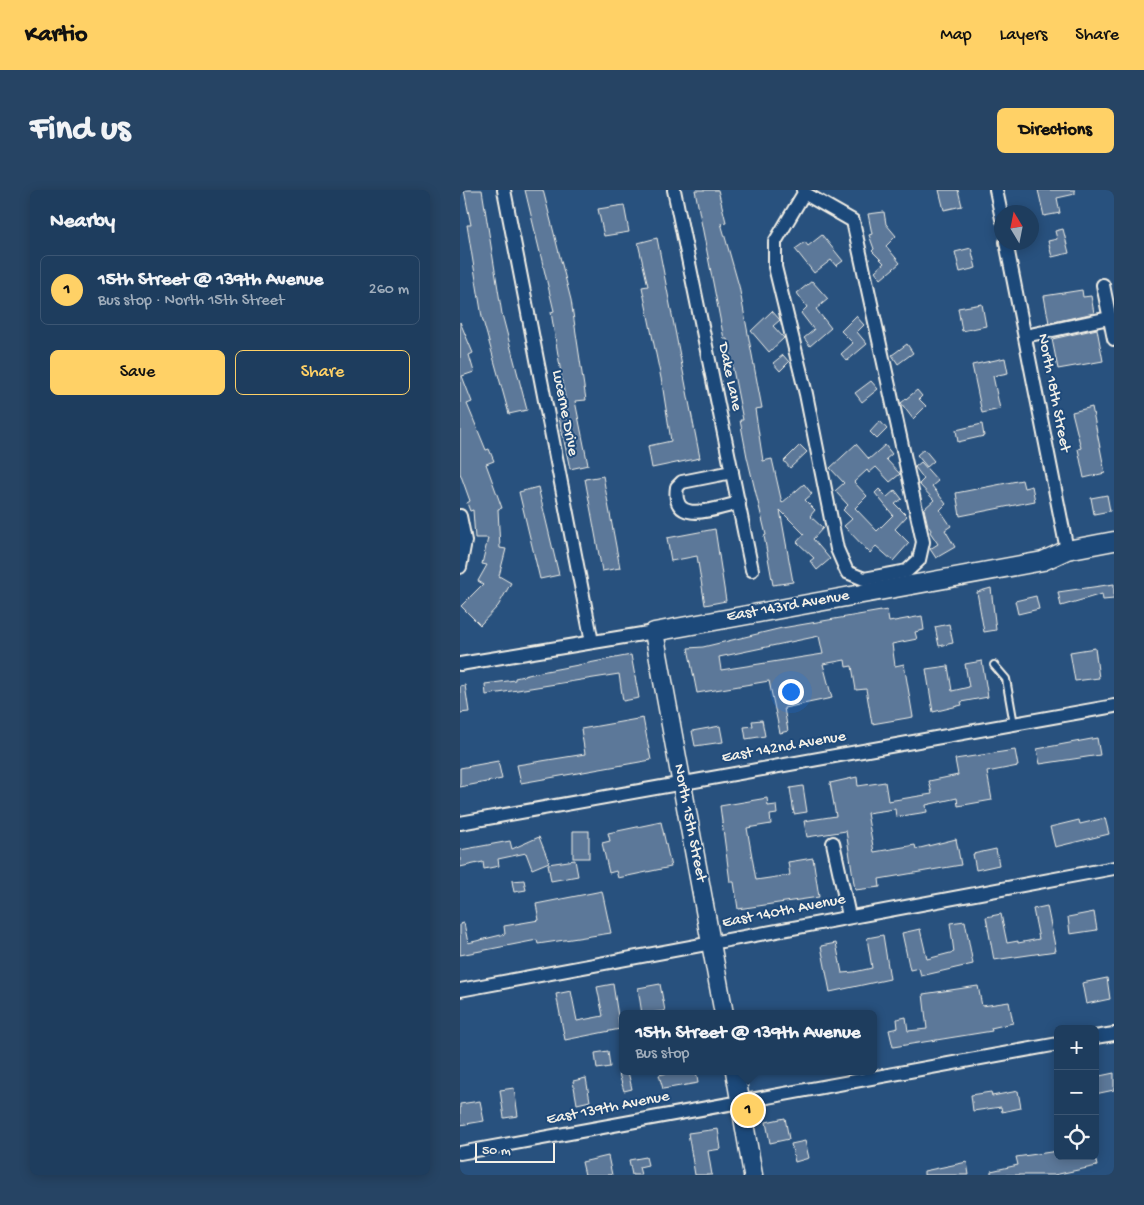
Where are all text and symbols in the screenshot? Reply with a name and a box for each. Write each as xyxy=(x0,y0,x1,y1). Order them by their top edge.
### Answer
text: Kartio xyxy=(25,21,88,50)
text: Map xyxy=(940,25,972,46)
text: Layers xyxy=(1000,25,1047,46)
text: Share xyxy=(1075,25,1119,46)
button: Directions xyxy=(997,108,1114,153)
text: Find us xyxy=(30,110,130,151)
north arrow xyxy=(994,205,1039,250)
text: Nearby xyxy=(50,210,115,235)
text: 15th Street @ 139th Avenue xyxy=(98,269,323,292)
text: 1 xyxy=(64,281,70,300)
text: 260 m xyxy=(369,281,409,300)
text: Bus stop · North 15th Street xyxy=(98,292,284,311)
street label: North 18th Street xyxy=(1032,332,1074,455)
street label: Dake Lane xyxy=(712,340,746,413)
button: Save xyxy=(50,350,225,395)
button: Share xyxy=(235,350,410,395)
street label: Lucerne Drive xyxy=(546,368,582,458)
street label: East 143rd Avenue xyxy=(725,587,852,627)
your location xyxy=(778,679,804,705)
street label: East 142nd Avenue xyxy=(720,728,848,768)
street label: North 15th Street xyxy=(668,762,710,885)
street label: East 140th Avenue xyxy=(721,891,848,933)
popup xyxy=(619,1010,877,1075)
text: 15th Street @ 139th Avenue xyxy=(635,1022,861,1045)
map controls xyxy=(1054,1025,1099,1160)
button: + xyxy=(1054,1025,1099,1070)
text: Bus stop xyxy=(635,1045,689,1064)
button: − xyxy=(1054,1070,1099,1115)
street label: East 139th Avenue xyxy=(545,1088,672,1130)
pin: 1 xyxy=(732,1091,764,1129)
button: locate xyxy=(1054,1115,1099,1160)
scale bar xyxy=(475,1140,555,1163)
text: 50 m xyxy=(482,1143,511,1160)

